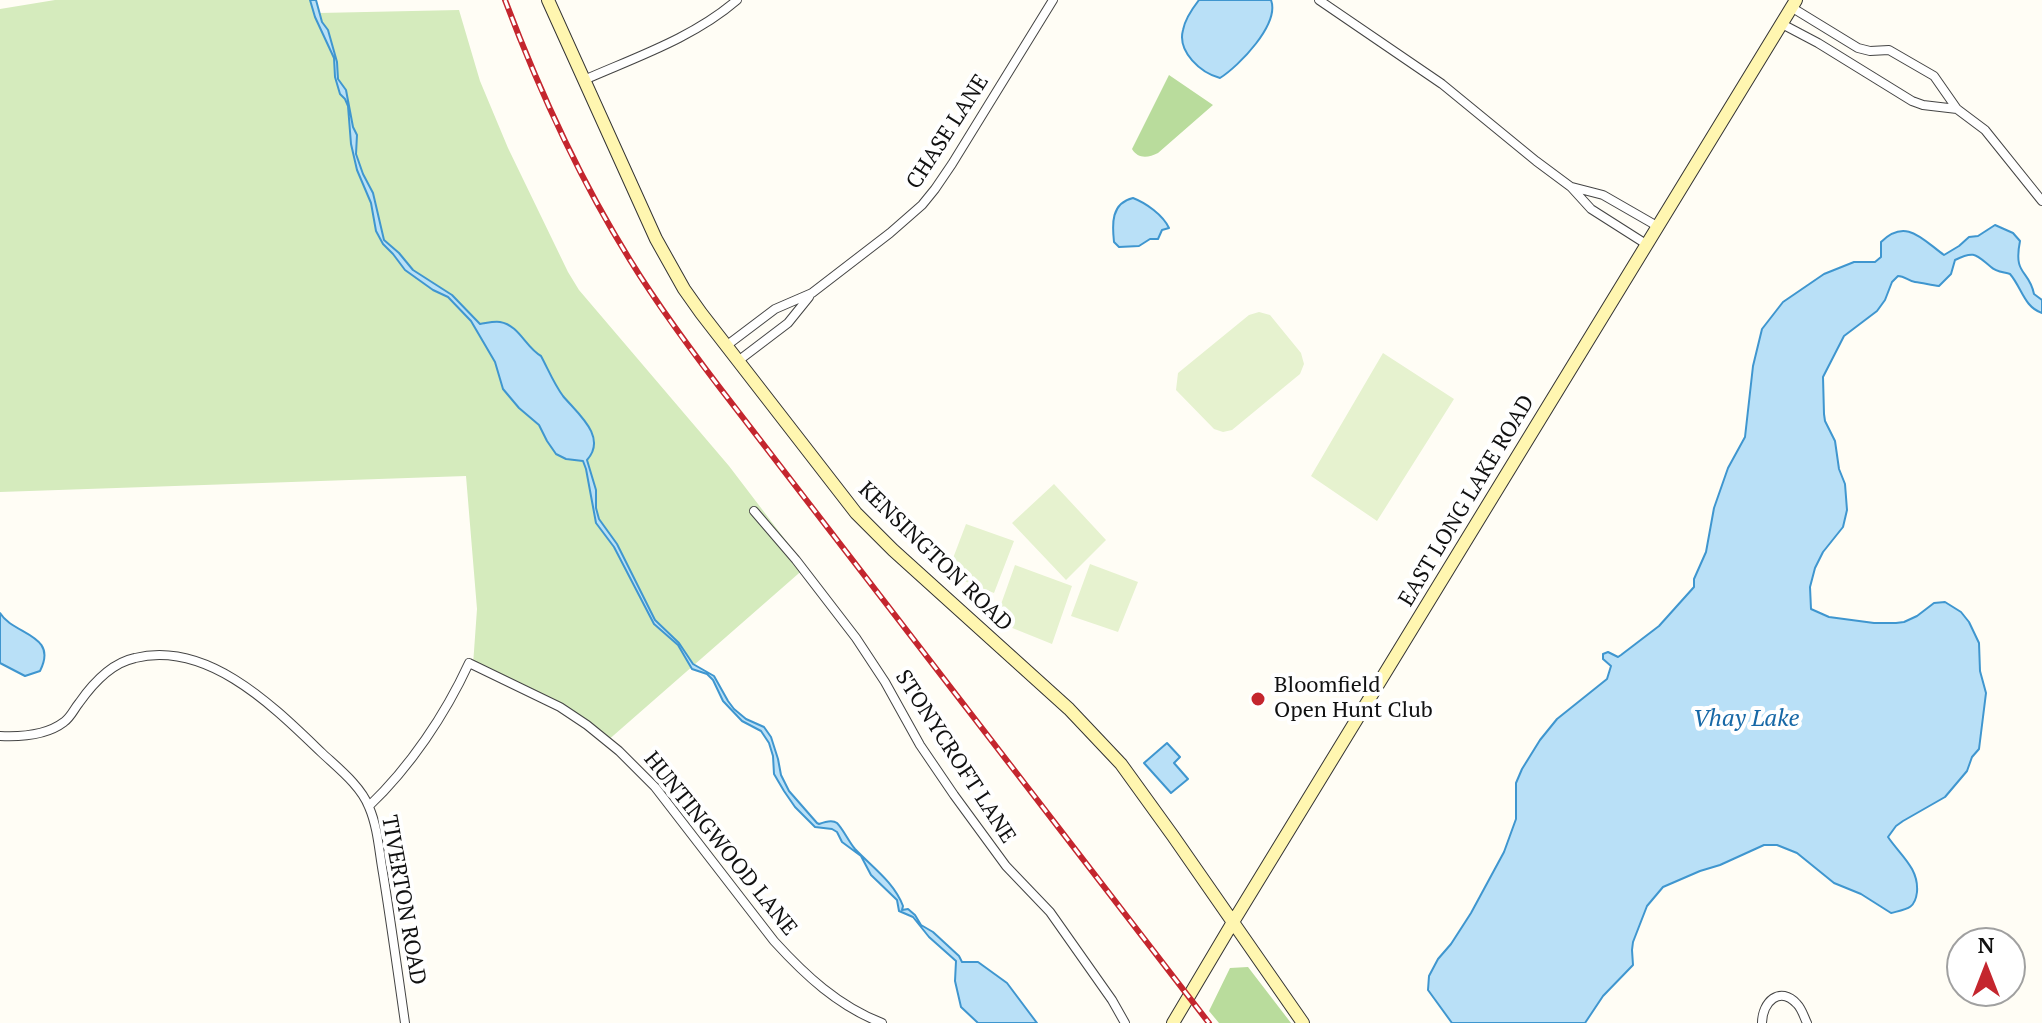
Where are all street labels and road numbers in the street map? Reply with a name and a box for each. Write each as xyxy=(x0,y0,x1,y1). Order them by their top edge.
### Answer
street label: CHASE LANE xyxy=(901,70,995,194)
street label: EAST LONG LAKE ROAD xyxy=(1393,391,1541,611)
street label: KENSINGTON ROAD xyxy=(853,477,1017,637)
street label: STONYCROFT LANE xyxy=(889,665,1021,849)
street label: HUNTINGWOOD LANE xyxy=(638,747,802,941)
street label: TIVERTON ROAD xyxy=(375,813,431,987)

